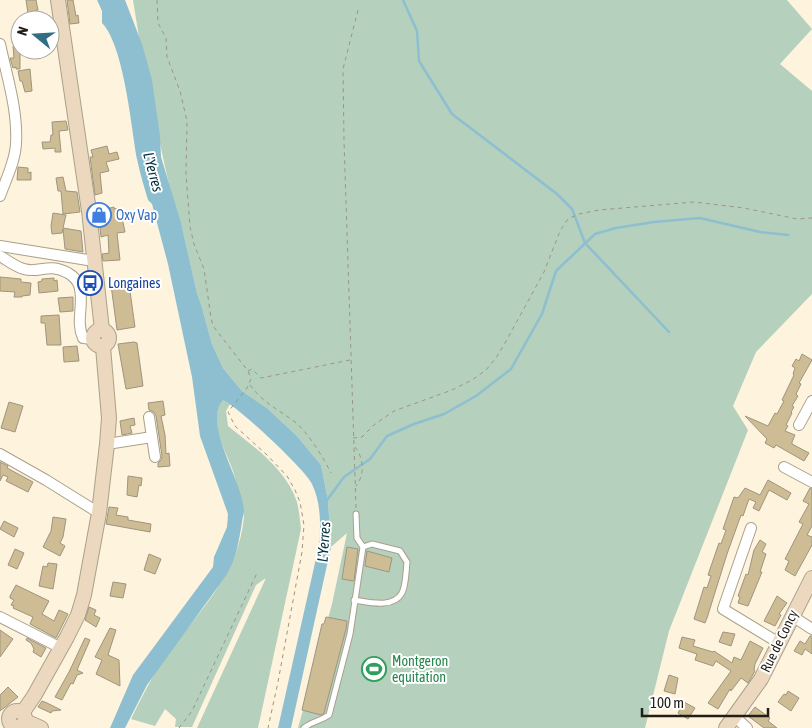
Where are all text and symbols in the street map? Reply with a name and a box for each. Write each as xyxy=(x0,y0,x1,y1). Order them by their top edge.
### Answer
north arrow xyxy=(10,10,60,60)
text: N xyxy=(14,25,32,37)
water label: L'Yerres xyxy=(140,150,167,194)
shop icon: Oxy Vap xyxy=(86,202,112,228)
place label: Oxy Vap xyxy=(116,207,157,223)
bus stop icon: Longaines xyxy=(77,270,103,296)
place label: Longaines xyxy=(108,275,160,291)
water label: L'Yerres xyxy=(314,521,333,563)
street label: Rue de Concy xyxy=(757,607,801,675)
place label: Montgeron equitation xyxy=(392,653,448,685)
sports icon: Montgeron equitation xyxy=(361,656,387,682)
scale bar xyxy=(642,686,768,718)
text: 100 m xyxy=(650,694,684,711)

